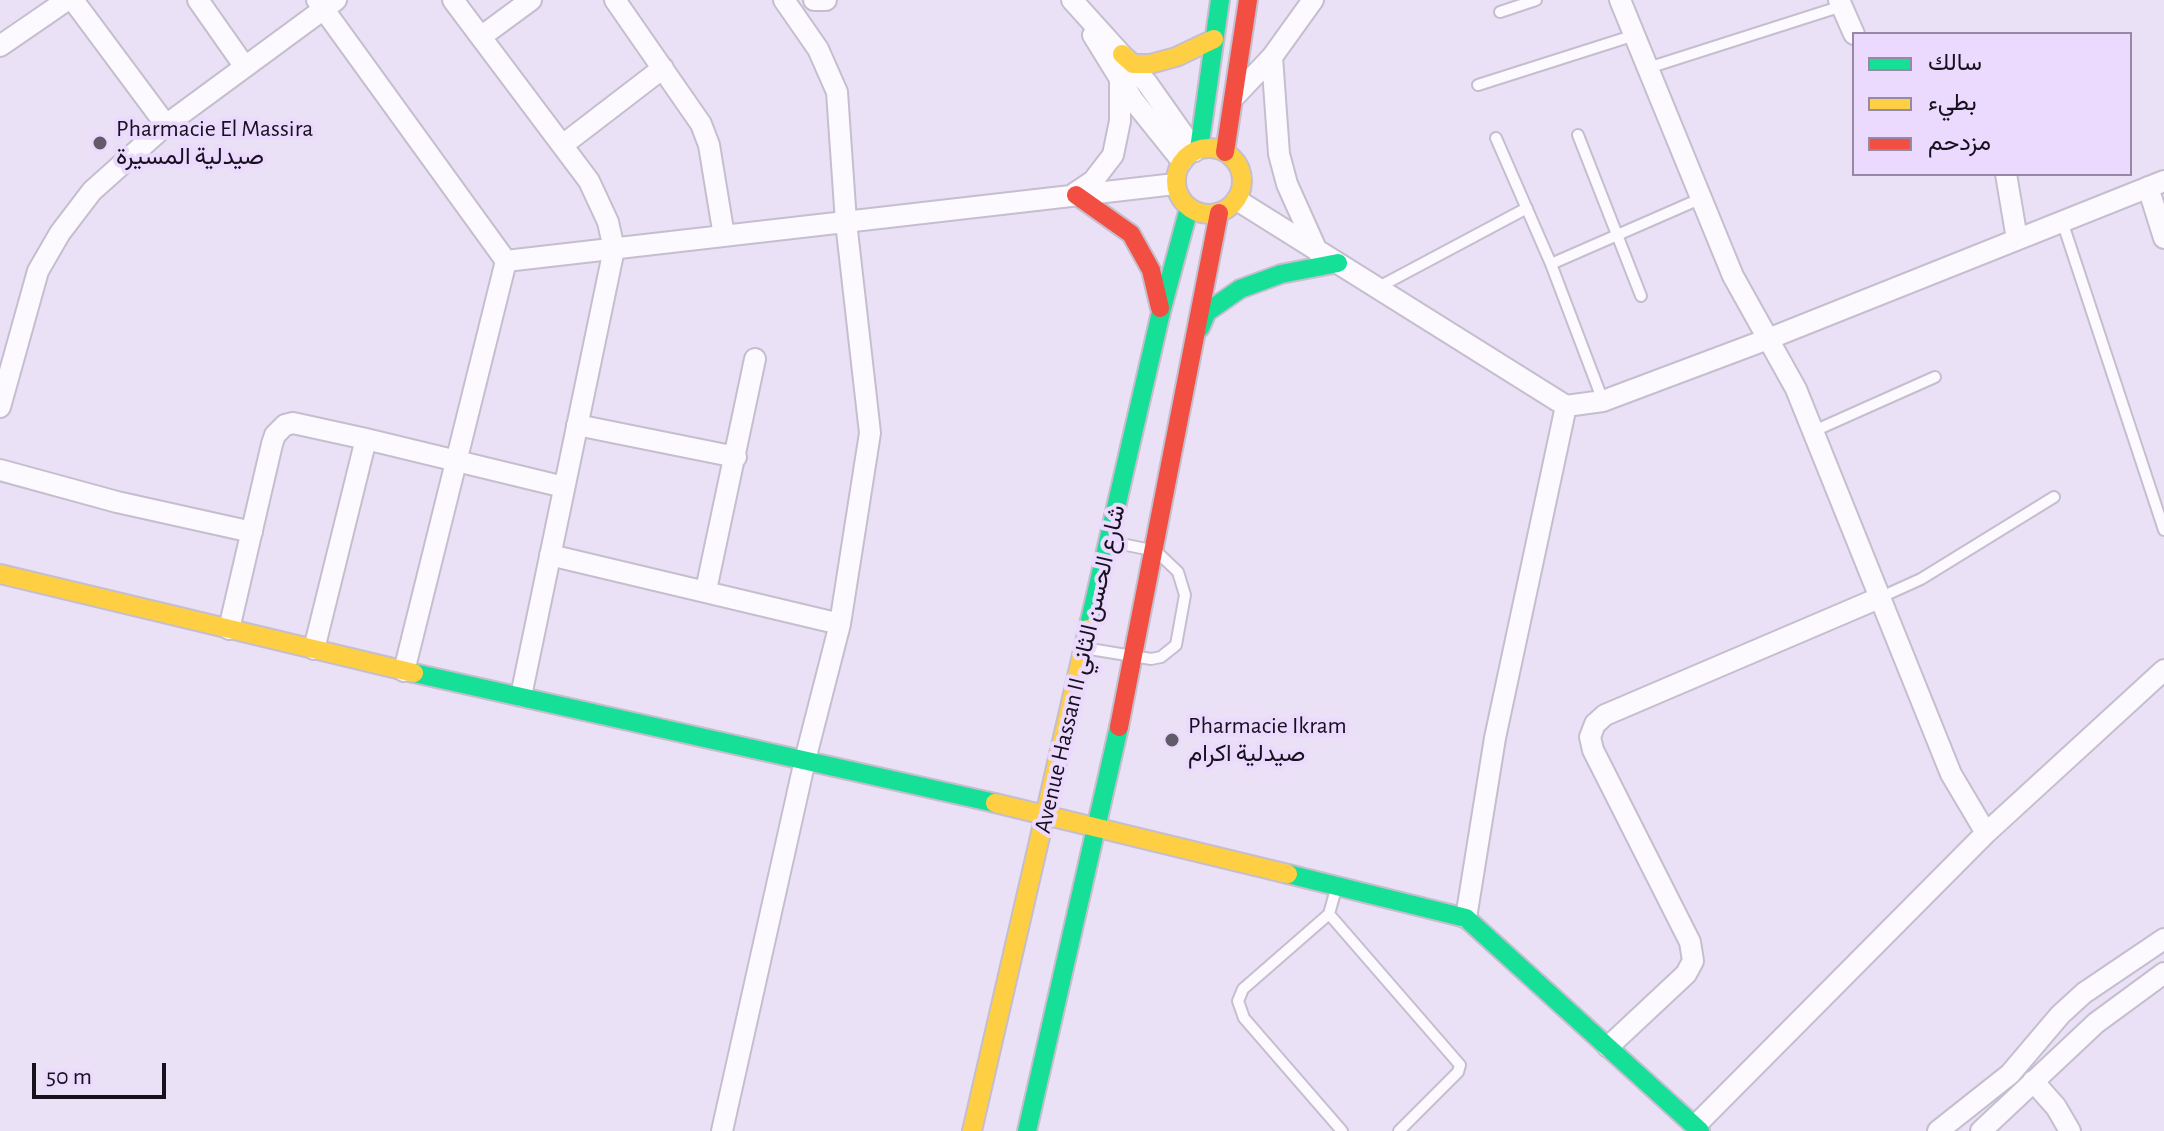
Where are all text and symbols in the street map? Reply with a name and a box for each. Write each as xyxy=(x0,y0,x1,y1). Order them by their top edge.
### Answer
legend xyxy=(1852,32,2132,176)
text: سالك xyxy=(1928,51,1982,75)
text: بطيء xyxy=(1928,91,1977,115)
place label: Pharmacie El Massira صيدلية المسيرة xyxy=(116,115,313,171)
text: مزدحم xyxy=(1928,131,1991,155)
marker: Pharmacie El Massira صيدلية المسيرة xyxy=(91,134,109,152)
street label: Avenue Hassan II شارع الحسن الثاني xyxy=(1028,502,1132,836)
place label: Pharmacie Ikram صيدلية اكرام xyxy=(1188,712,1347,768)
marker: Pharmacie Ikram صيدلية اكرام xyxy=(1163,731,1181,749)
scale bar xyxy=(36,1047,170,1097)
text: 50 m xyxy=(46,1065,92,1089)

